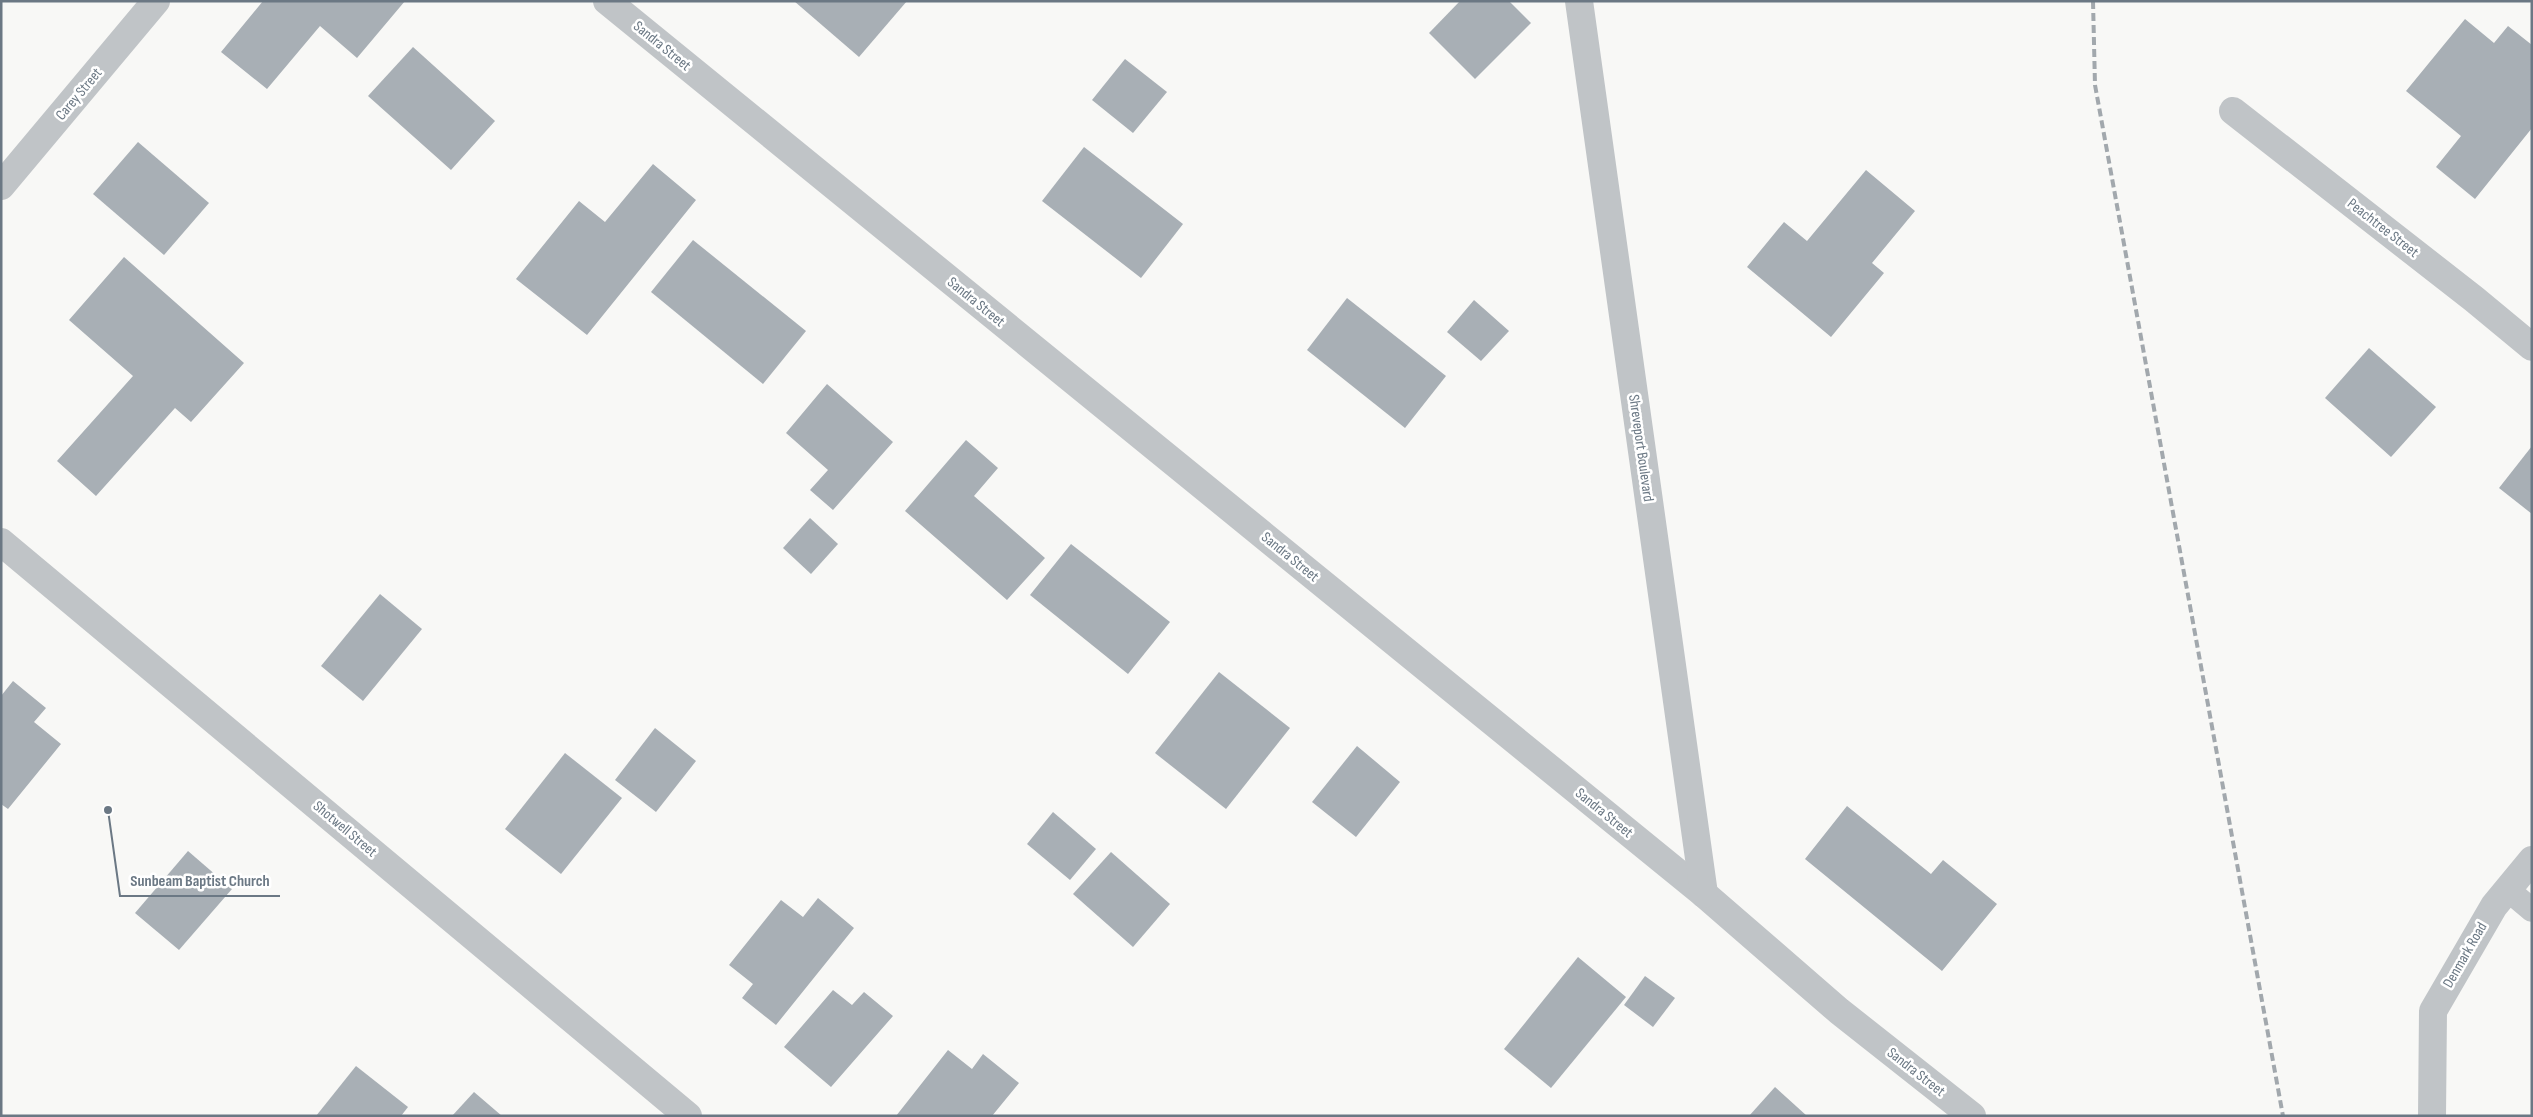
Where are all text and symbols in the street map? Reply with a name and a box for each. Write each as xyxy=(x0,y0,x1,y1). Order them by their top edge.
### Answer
street label: Sandra Street xyxy=(629,17,695,75)
street label: Carey Street xyxy=(52,64,107,124)
street label: Peachtree Street xyxy=(2344,194,2423,262)
street label: Sandra Street xyxy=(943,273,1009,331)
street label: Shreveport Boulevard xyxy=(1624,393,1658,503)
street label: Sandra Street xyxy=(1257,528,1323,586)
street label: Sandra Street xyxy=(1571,784,1637,842)
street label: Shotwell Street xyxy=(309,797,381,862)
callout: Sunbeam Baptist Church xyxy=(120,865,280,896)
text: Sunbeam Baptist Church xyxy=(130,872,270,891)
street label: Denmark Road xyxy=(2439,919,2491,991)
street label: Sandra Street xyxy=(1883,1043,1949,1101)

